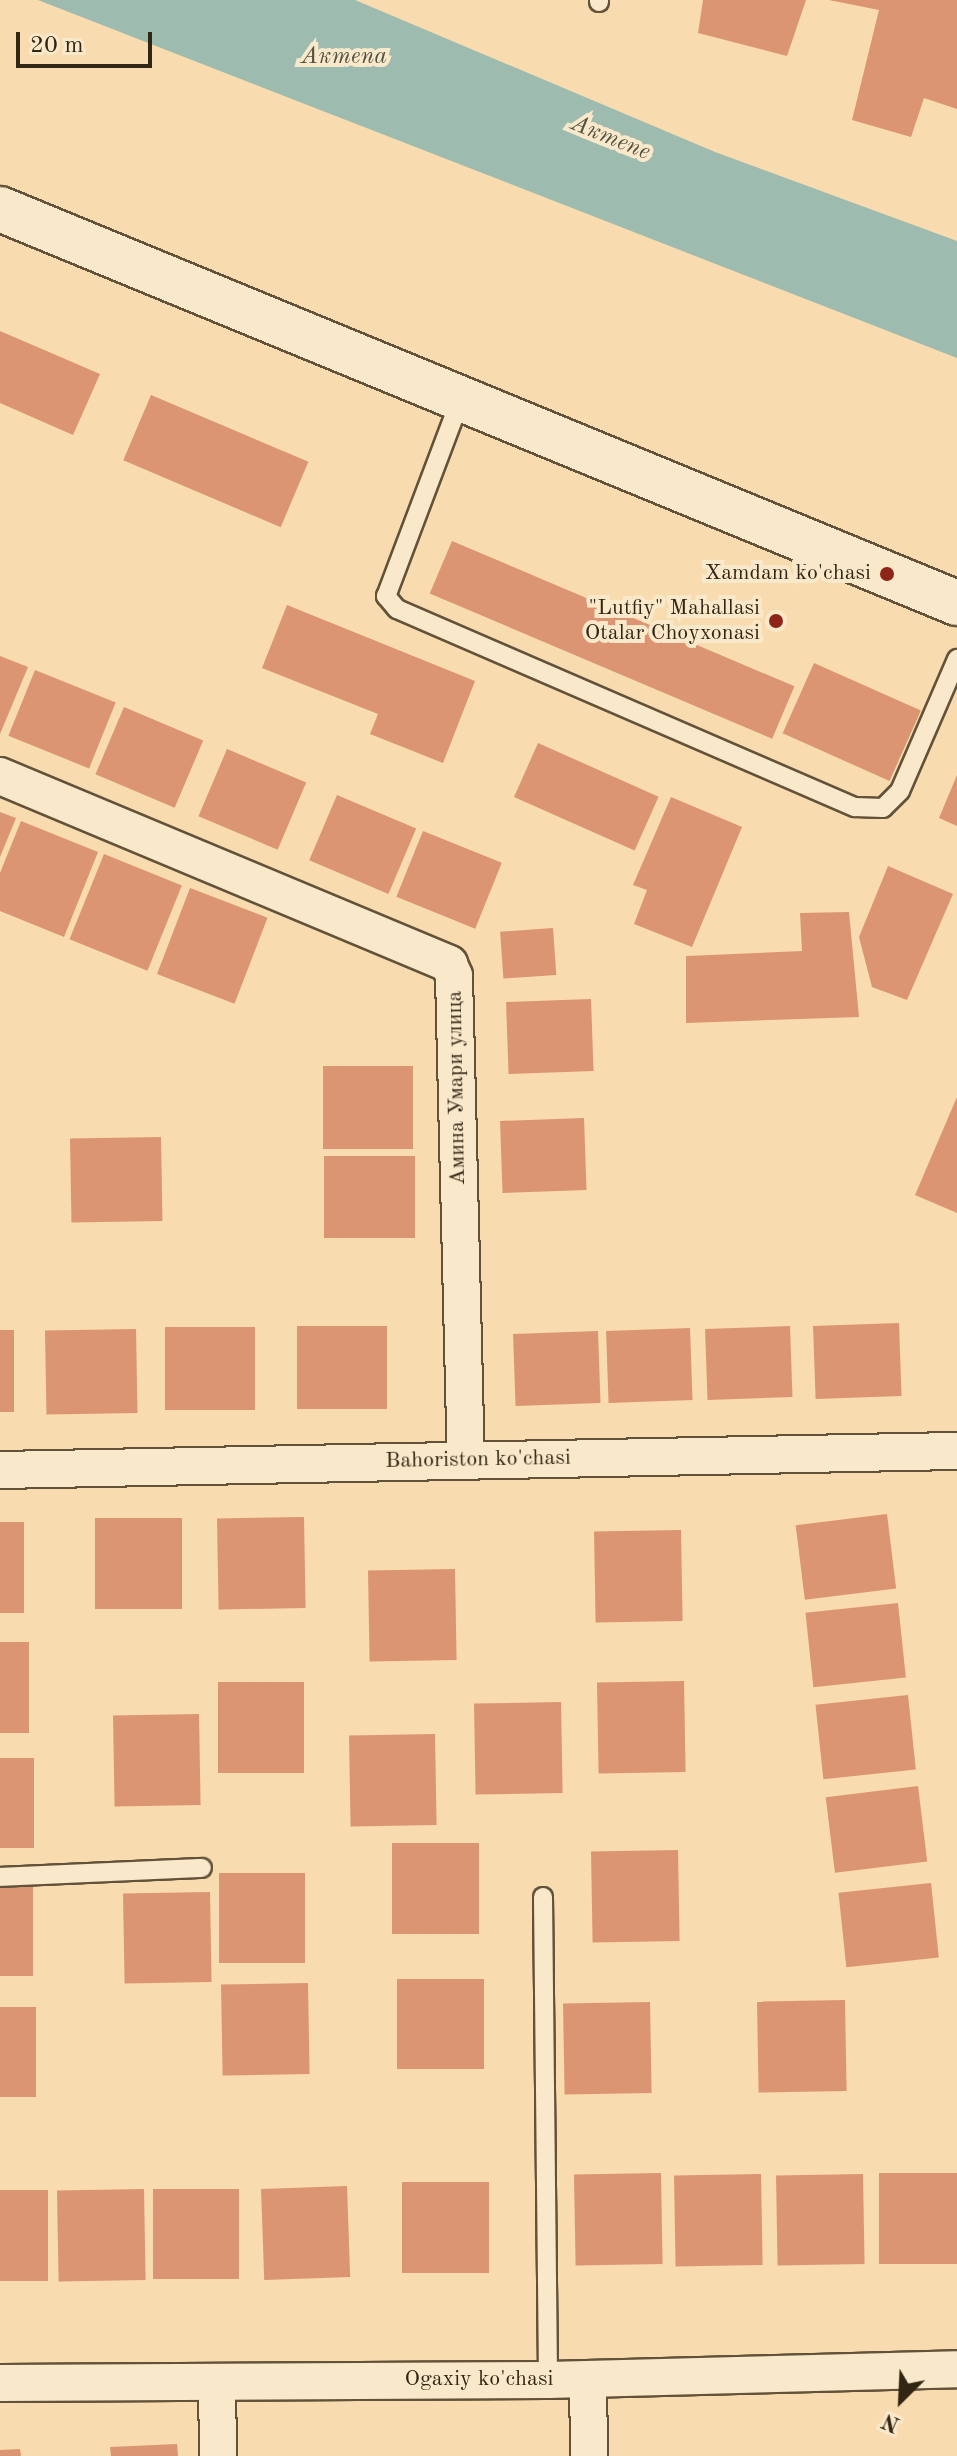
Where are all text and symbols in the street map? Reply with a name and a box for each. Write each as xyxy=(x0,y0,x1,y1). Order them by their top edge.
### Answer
scale bar xyxy=(20,16,156,66)
text: 20 m xyxy=(30,34,84,58)
water label: Актепа xyxy=(301,44,387,72)
water label: Актепе xyxy=(566,110,654,168)
place label: Xamdam ko'chasi xyxy=(705,561,871,587)
marker: Xamdam ko'chasi xyxy=(878,565,896,583)
place label: "Lutfiy" Mahallasi Otalar Choyxonasi xyxy=(585,595,760,646)
marker: "Lutfiy" Mahallasi Otalar Choyxonasi xyxy=(767,612,785,630)
street label: Амина Умари улица xyxy=(442,990,472,1186)
street label: Bahoriston ko'chasi xyxy=(385,1445,571,1475)
north arrow xyxy=(861,2360,941,2440)
street label: Ogaxiy ko'chasi xyxy=(405,2367,553,2393)
text: N xyxy=(879,2408,903,2435)

